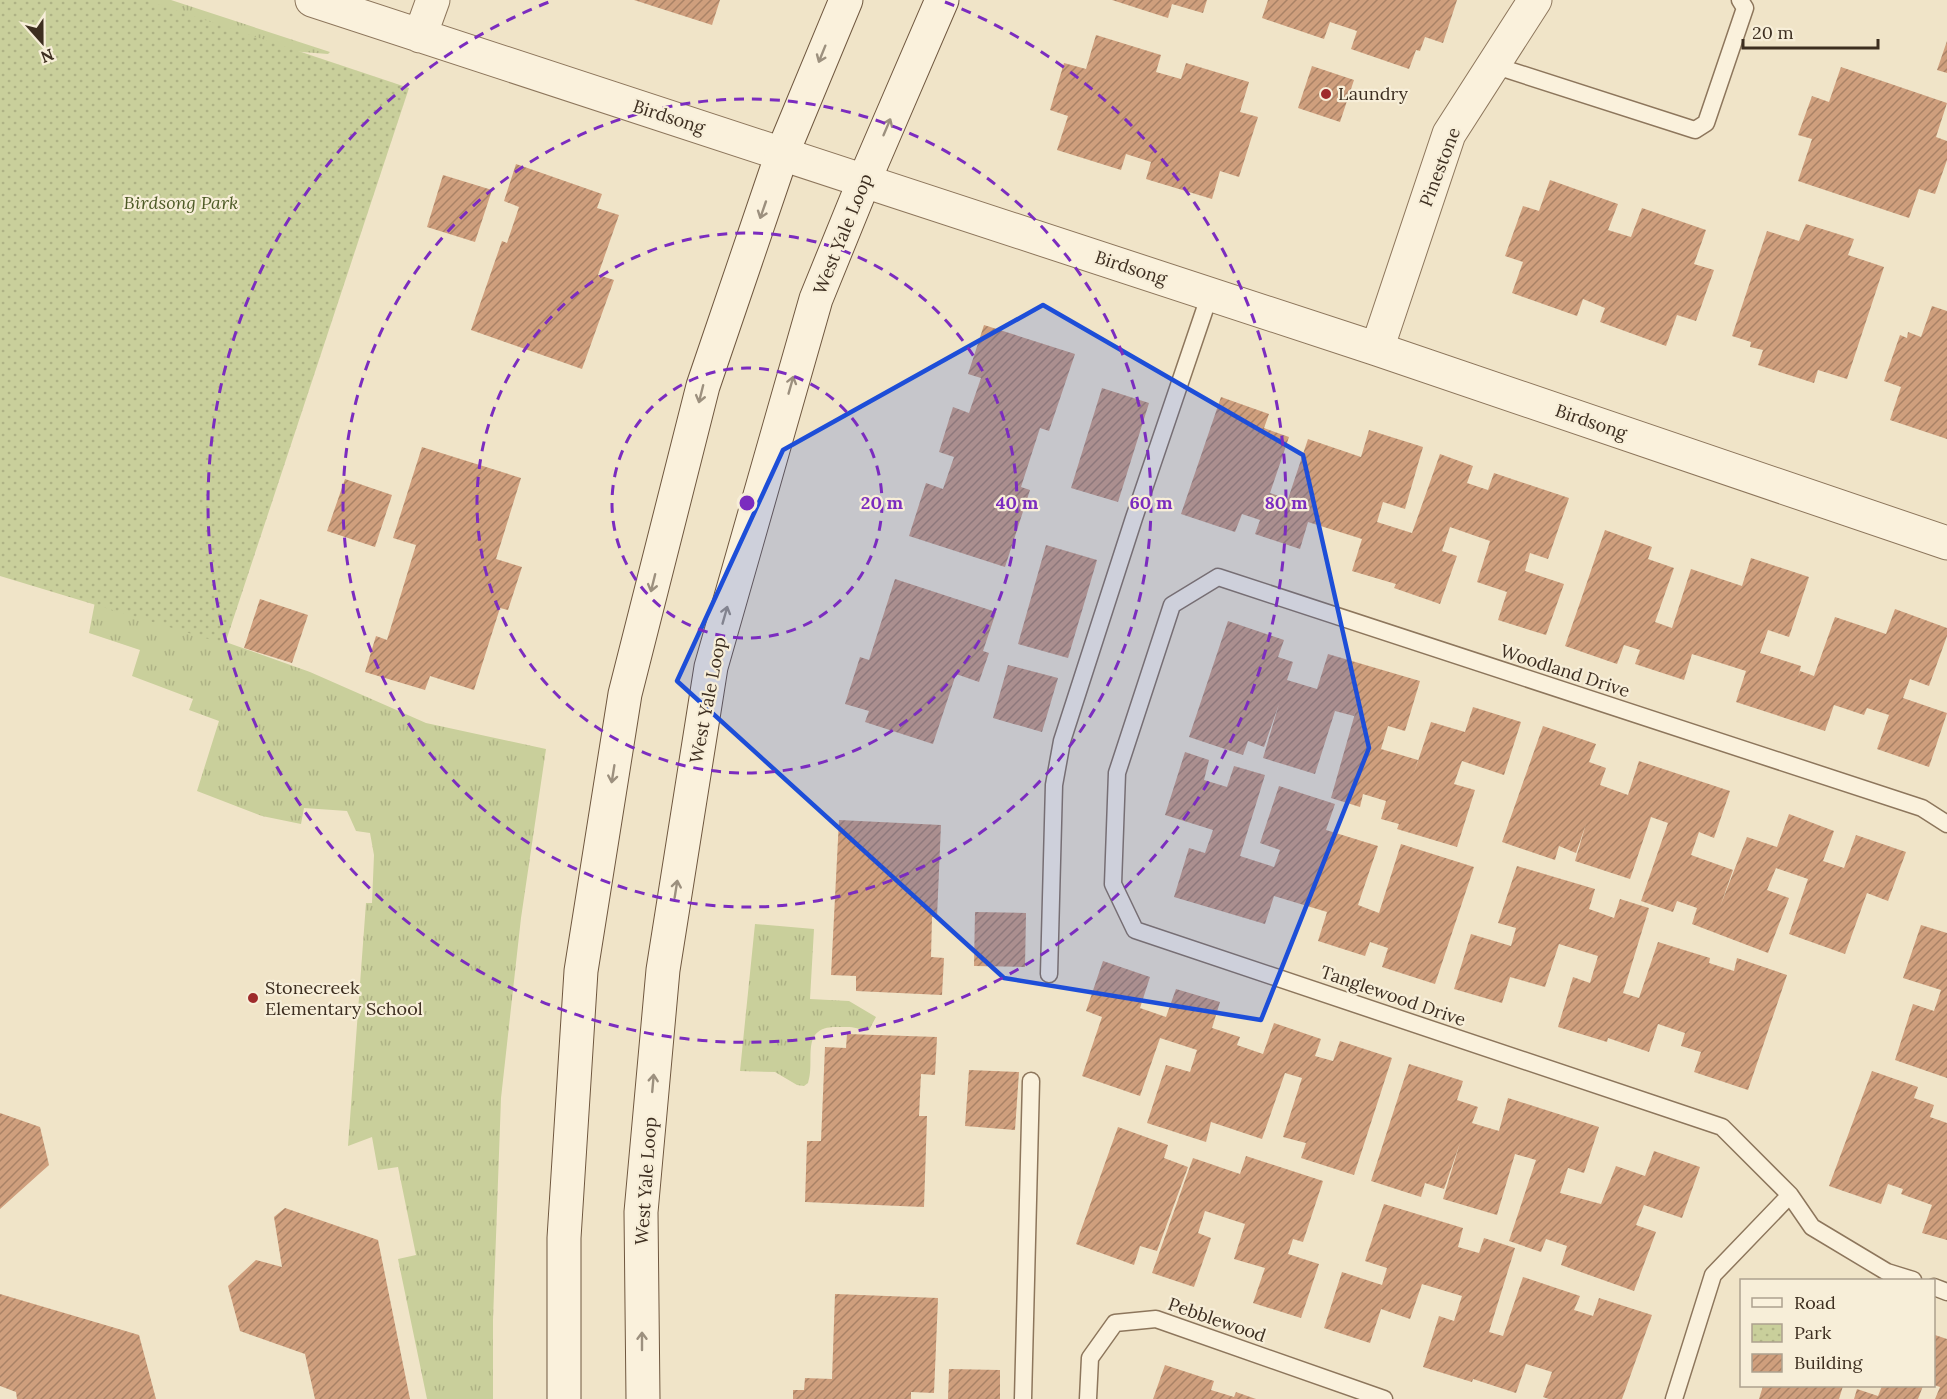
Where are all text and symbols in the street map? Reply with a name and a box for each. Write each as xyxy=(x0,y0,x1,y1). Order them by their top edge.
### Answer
north arrow xyxy=(12,12,72,72)
scale bar xyxy=(1743,12,1878,50)
text: 20 m xyxy=(1752,21,1794,44)
text: N xyxy=(38,44,57,68)
one-way arrow xyxy=(816,44,827,62)
place label: Laundry xyxy=(1338,82,1409,105)
marker: Laundry xyxy=(1319,87,1333,101)
street label: Birdsong xyxy=(630,94,709,139)
one-way arrow xyxy=(882,118,893,137)
street label: Pinestone xyxy=(1414,124,1465,210)
street label: West Yale Loop xyxy=(808,170,877,298)
park label: Birdsong Park xyxy=(124,191,238,214)
one-way arrow xyxy=(757,200,768,219)
street label: Birdsong xyxy=(1092,245,1171,290)
one-way arrow xyxy=(786,376,797,395)
one-way arrow xyxy=(695,385,706,404)
street label: Birdsong xyxy=(1552,399,1631,445)
text: 20 m xyxy=(861,491,904,514)
text: 40 m xyxy=(996,491,1039,514)
text: 60 m xyxy=(1129,491,1173,514)
text: 80 m xyxy=(1264,491,1308,514)
centre of rings xyxy=(737,493,757,513)
one-way arrow xyxy=(647,574,659,593)
one-way arrow xyxy=(720,606,731,625)
street label: West Yale Loop xyxy=(684,635,731,765)
street label: Woodland Drive xyxy=(1498,639,1633,702)
one-way arrow xyxy=(607,764,618,783)
one-way arrow xyxy=(670,880,681,900)
street label: Tanglewood Drive xyxy=(1318,960,1469,1031)
place label: Stonecreek Elementary School xyxy=(265,976,423,1020)
marker: Stonecreek Elementary School xyxy=(246,991,260,1005)
one-way arrow xyxy=(648,1074,659,1093)
street label: West Yale Loop xyxy=(630,1116,661,1246)
legend xyxy=(1740,1279,1935,1387)
text: Road xyxy=(1794,1291,1836,1314)
street label: Pebblewood xyxy=(1165,1292,1269,1347)
text: Park xyxy=(1794,1321,1832,1344)
one-way arrow xyxy=(636,1331,648,1351)
text: Building xyxy=(1794,1351,1864,1374)

